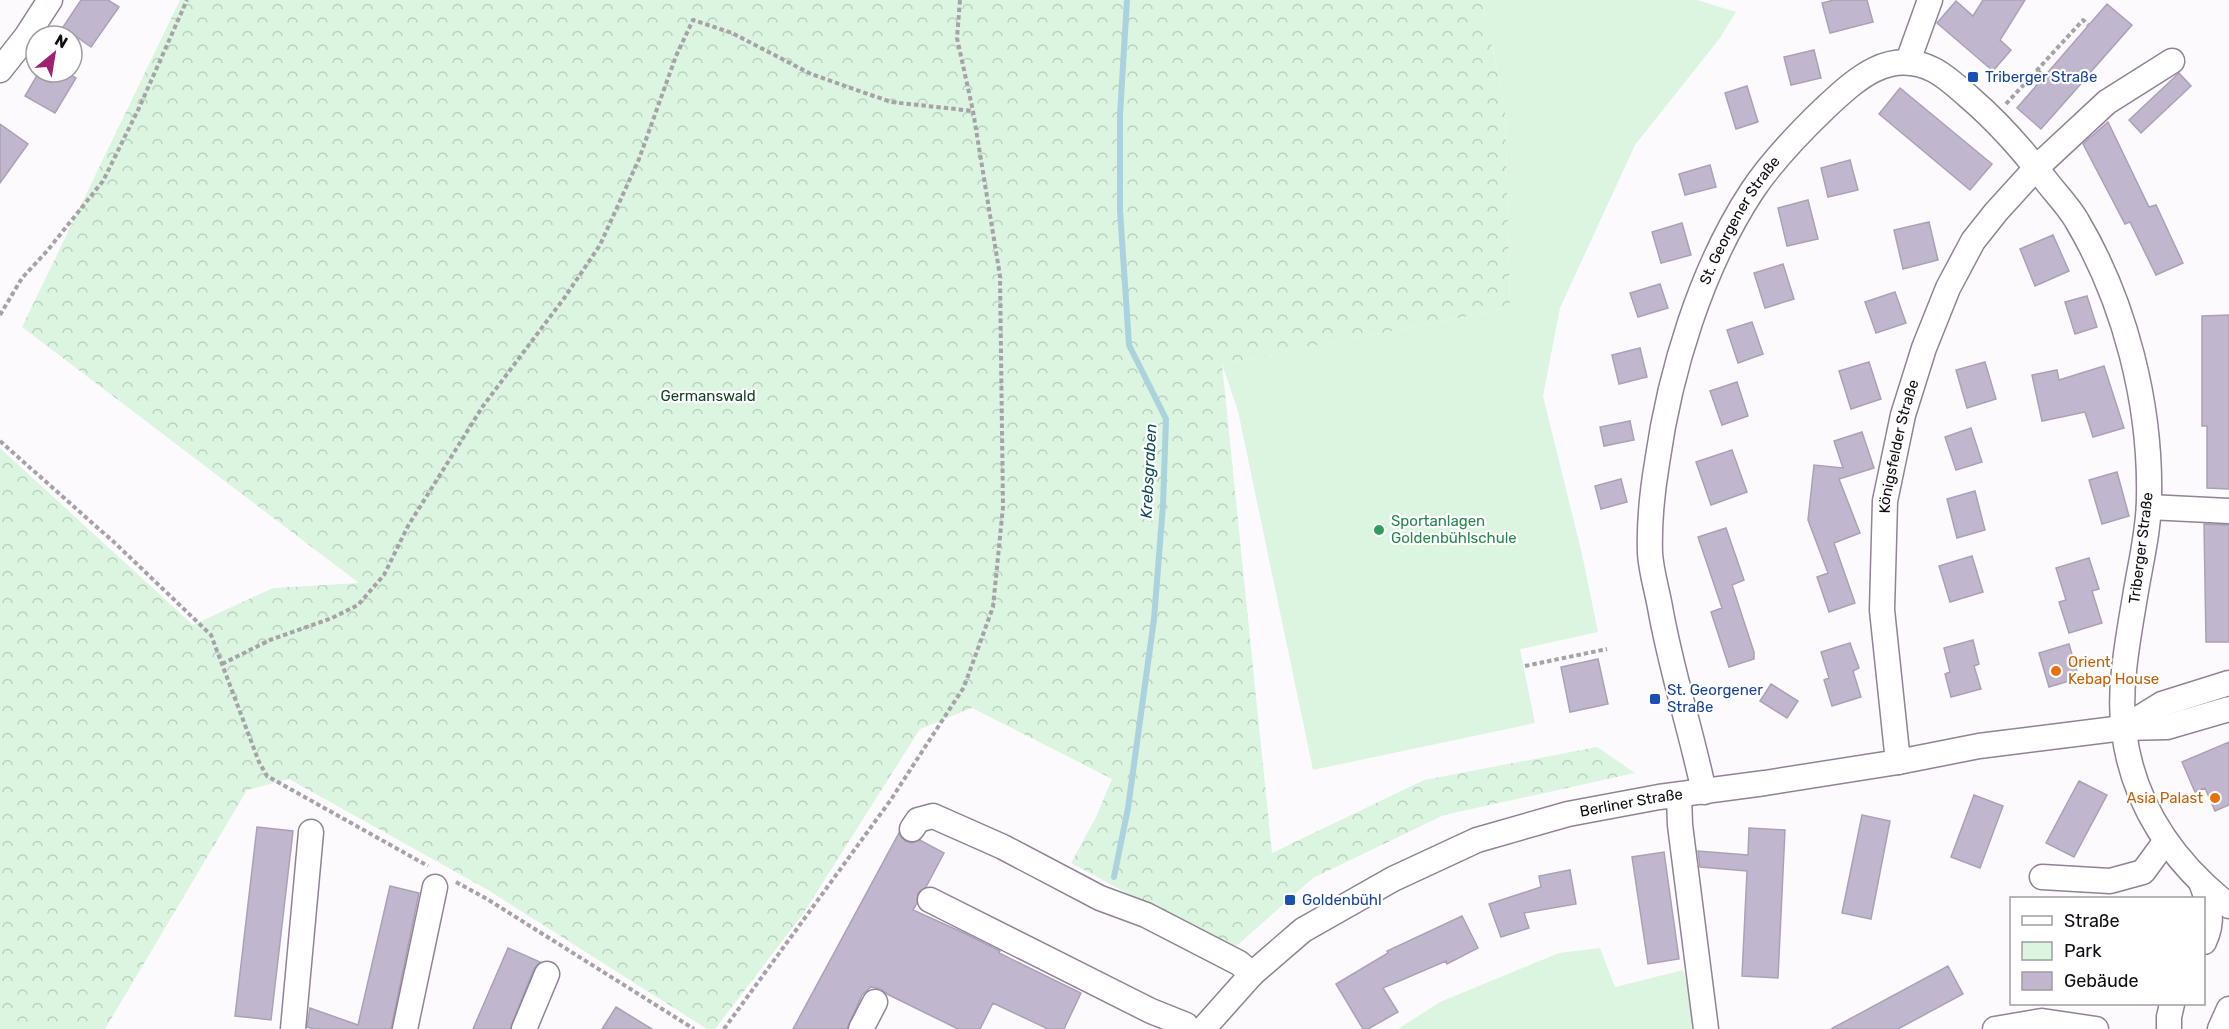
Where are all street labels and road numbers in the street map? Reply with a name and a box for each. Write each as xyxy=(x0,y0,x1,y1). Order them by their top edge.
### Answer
street label: St. Georgener Straße xyxy=(1696,153,1784,287)
street label: Königsfelder Straße xyxy=(1875,377,1923,514)
street label: Triberger Straße xyxy=(2125,491,2157,605)
street label: Berliner Straße xyxy=(1578,785,1684,821)

